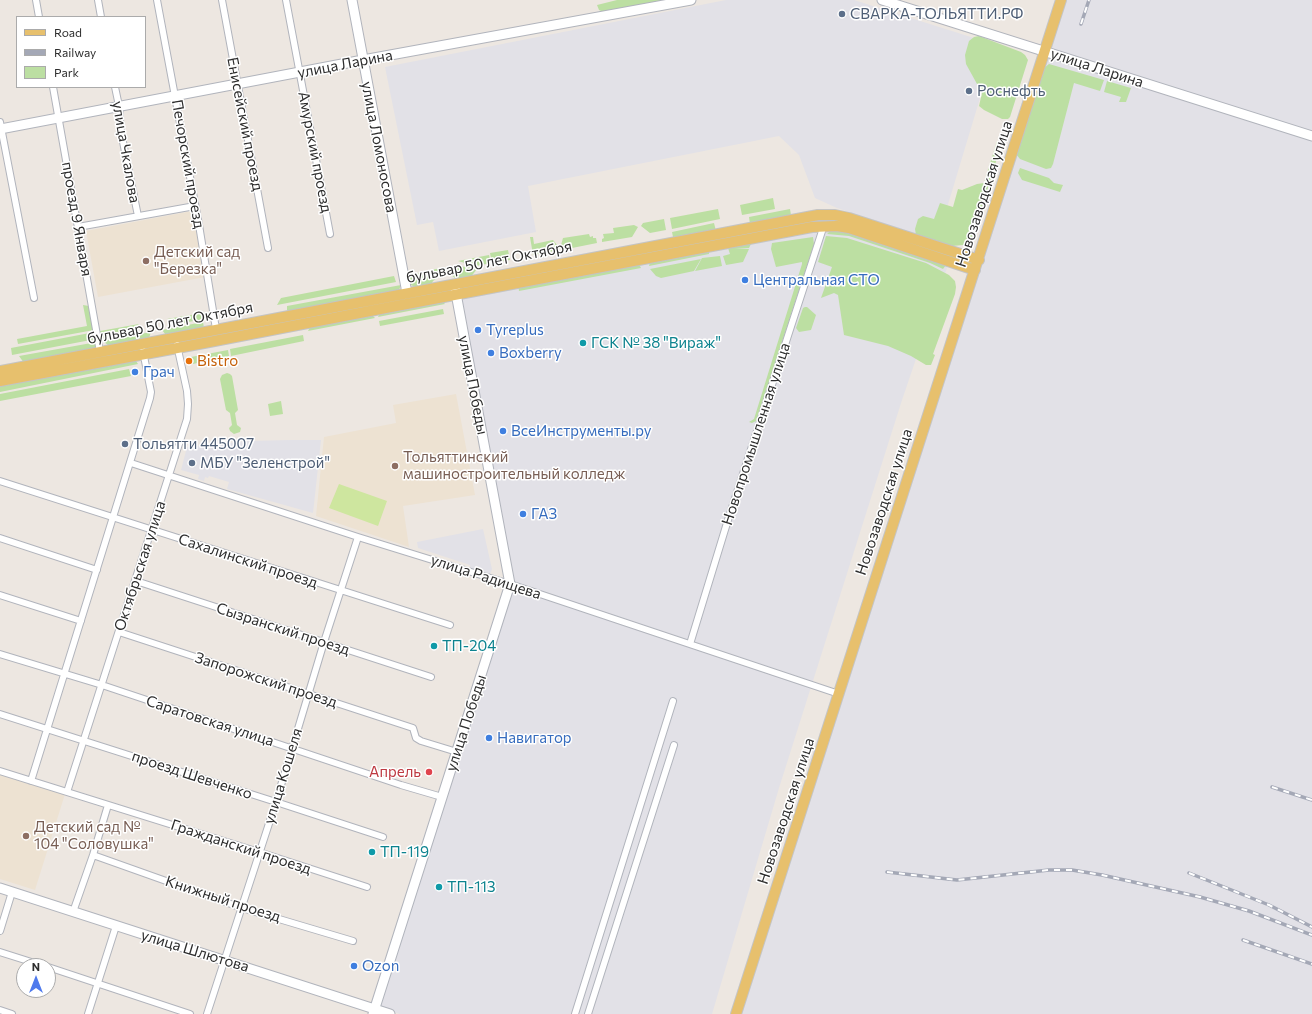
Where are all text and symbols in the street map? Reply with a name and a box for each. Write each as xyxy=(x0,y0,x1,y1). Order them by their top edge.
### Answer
place label: СВАРКА-ТОЛЬЯТТИ.РФ xyxy=(850,5,1023,23)
marker: СВАРКА-ТОЛЬЯТТИ.РФ xyxy=(837,9,847,19)
legend xyxy=(16,16,146,88)
text: Road xyxy=(54,25,82,39)
text: Railway xyxy=(54,45,96,59)
street label: улица Ларина xyxy=(1048,45,1146,91)
street label: улица Ларина xyxy=(296,46,394,82)
street label: Енисейский проезд xyxy=(223,56,267,192)
text: Park xyxy=(54,65,79,79)
street label: улица Ломоносова xyxy=(357,80,401,214)
place label: Роснефть xyxy=(977,82,1045,100)
marker: Роснефть xyxy=(964,86,974,96)
street label: Амурский проезд xyxy=(294,90,336,214)
street label: Печорский проезд xyxy=(168,98,208,230)
street label: улица Чкалова xyxy=(108,100,144,204)
street label: Новозаводская улица xyxy=(952,119,1016,269)
street label: проезд 9 Января xyxy=(58,160,96,278)
street label: бульвар 50 лет Октября xyxy=(405,237,573,287)
place label: Детский сад "Березка" xyxy=(154,243,240,278)
marker: Детский сад "Березка" xyxy=(141,256,151,266)
place label: Центральная СТО xyxy=(753,271,880,289)
marker: Центральная СТО xyxy=(740,275,750,285)
street label: бульвар 50 лет Октября xyxy=(86,298,254,348)
place label: Tyreplus xyxy=(486,321,544,339)
marker: Tyreplus xyxy=(473,325,483,335)
street label: улица Победы xyxy=(455,334,491,436)
place label: ГСК № 38 "Вираж" xyxy=(591,334,721,352)
marker: ГСК № 38 "Вираж" xyxy=(578,338,588,348)
street label: Новопромышленная улица xyxy=(718,341,794,527)
place label: Boxberry xyxy=(499,344,562,362)
marker: Boxberry xyxy=(486,348,496,358)
place label: Bistro xyxy=(197,352,238,370)
marker: Bistro xyxy=(184,356,194,366)
place label: Грач xyxy=(143,363,175,381)
marker: Грач xyxy=(130,367,140,377)
place label: ВсеИнструменты.ру xyxy=(511,422,652,440)
marker: ВсеИнструменты.ру xyxy=(498,426,508,436)
street label: Новозаводская улица xyxy=(852,427,916,577)
place label: Тольятти 445007 xyxy=(133,435,254,453)
marker: Тольятти 445007 xyxy=(120,439,130,449)
place label: Тольяттинский машиностроительный колледж xyxy=(403,448,625,483)
place label: МБУ "Зеленстрой" xyxy=(200,454,330,472)
marker: МБУ "Зеленстрой" xyxy=(187,458,197,468)
marker: Тольяттинский машиностроительный колледж xyxy=(390,461,400,471)
street label: Октябрьская улица xyxy=(110,499,170,633)
place label: ГАЗ xyxy=(531,505,557,523)
marker: ГАЗ xyxy=(518,509,528,519)
street label: Сахалинский проезд xyxy=(176,530,320,592)
street label: улица Радищева xyxy=(429,551,543,603)
street label: Сызранский проезд xyxy=(214,599,352,659)
place label: ТП-204 xyxy=(442,637,496,655)
marker: ТП-204 xyxy=(429,641,439,651)
street label: Запорожский проезд xyxy=(193,648,339,712)
street label: улица Победы xyxy=(442,672,490,774)
street label: Саратовская улица xyxy=(144,692,276,750)
street label: улица Кошеля xyxy=(260,726,306,826)
place label: Навигатор xyxy=(497,729,572,747)
marker: Навигатор xyxy=(484,733,494,743)
street label: Новозаводская улица xyxy=(754,736,818,886)
street label: проезд Шевченко xyxy=(129,747,255,803)
place label: Апрель xyxy=(369,763,421,781)
marker: Апрель xyxy=(424,767,434,777)
street label: Гражданский проезд xyxy=(169,816,313,878)
place label: Детский сад № 104 "Соловушка" xyxy=(34,818,154,853)
marker: Детский сад № 104 "Соловушка" xyxy=(21,831,31,841)
place label: ТП-119 xyxy=(380,843,429,861)
marker: ТП-119 xyxy=(367,847,377,857)
street label: Книжный проезд xyxy=(163,872,283,926)
place label: ТП-113 xyxy=(447,878,496,896)
marker: ТП-113 xyxy=(434,882,444,892)
street label: улица Шлютова xyxy=(139,926,251,976)
place label: Ozon xyxy=(362,957,399,975)
north arrow xyxy=(16,958,56,998)
text: N xyxy=(32,960,40,973)
marker: Ozon xyxy=(349,961,359,971)

